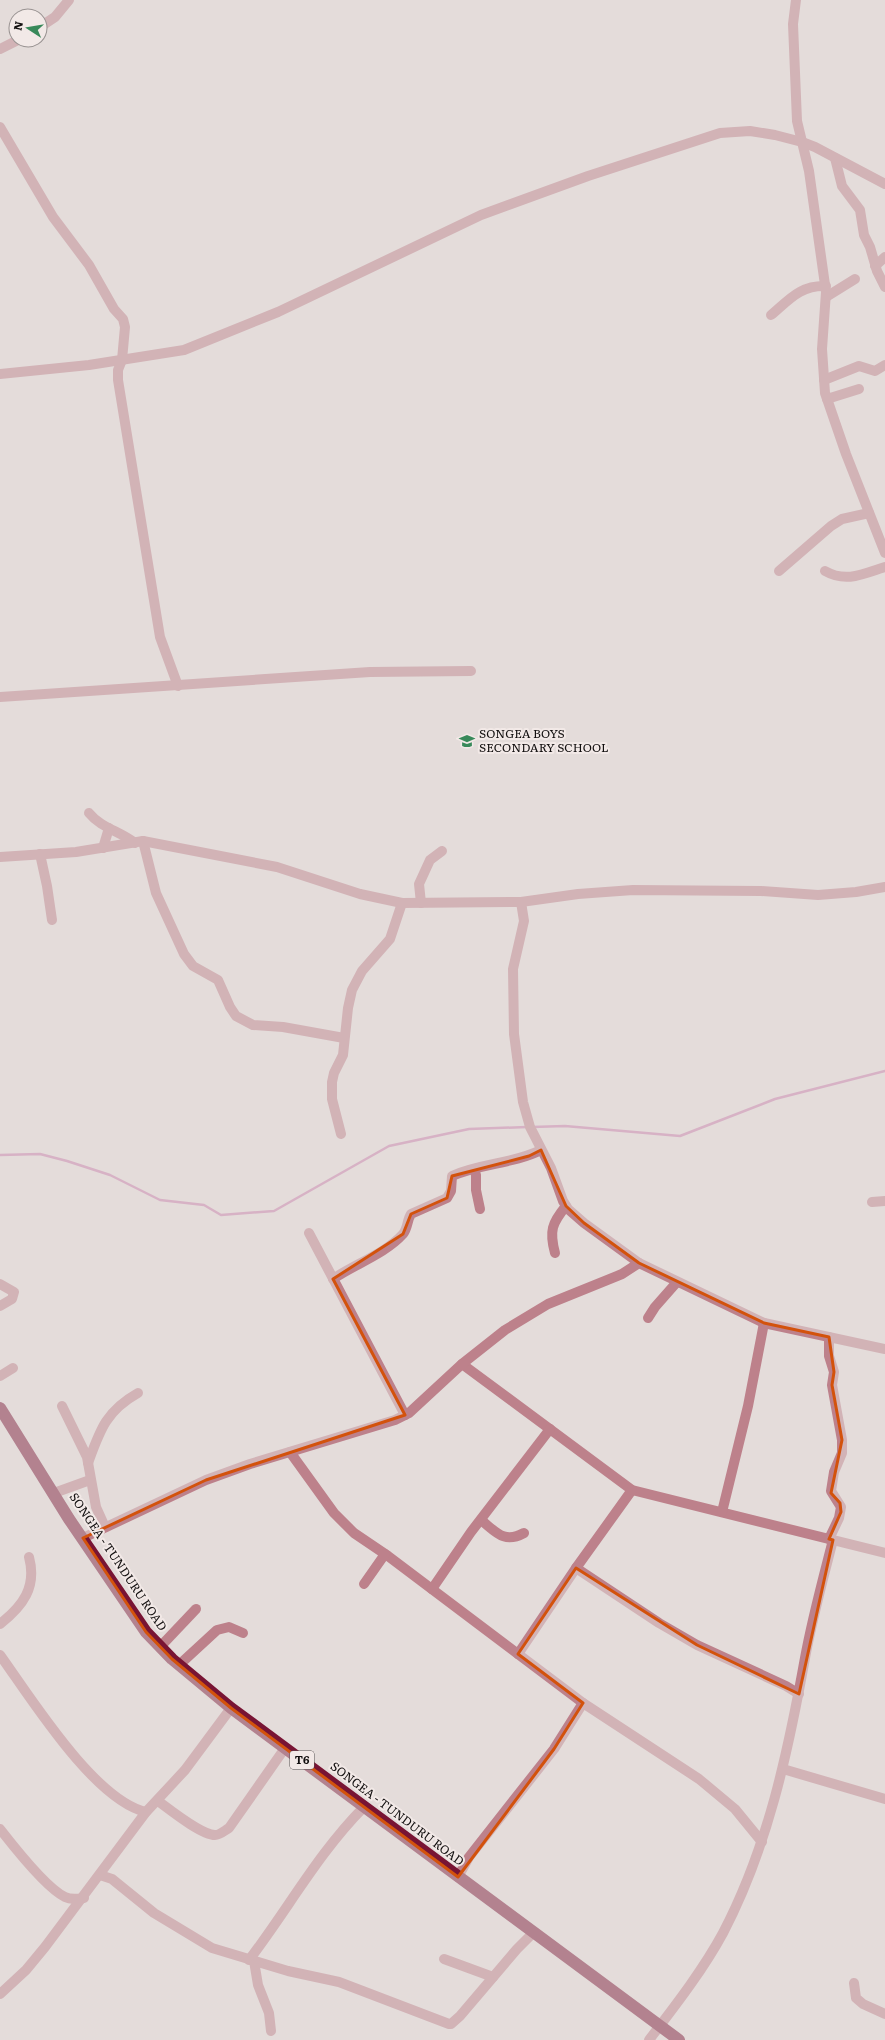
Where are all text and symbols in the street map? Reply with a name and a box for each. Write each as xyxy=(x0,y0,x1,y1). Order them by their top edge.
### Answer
north arrow xyxy=(8,8,48,48)
text: N xyxy=(8,20,26,32)
place label: SONGEA BOYS SECONDARY SCHOOL xyxy=(479,724,609,756)
school or university icon: SONGEA BOYS SECONDARY SCHOOL xyxy=(458,732,476,750)
street label: SONGEA - TUNDURU ROAD xyxy=(66,1489,172,1634)
road number: T6 xyxy=(290,1751,314,1769)
street label: SONGEA - TUNDURU ROAD xyxy=(327,1757,468,1869)

